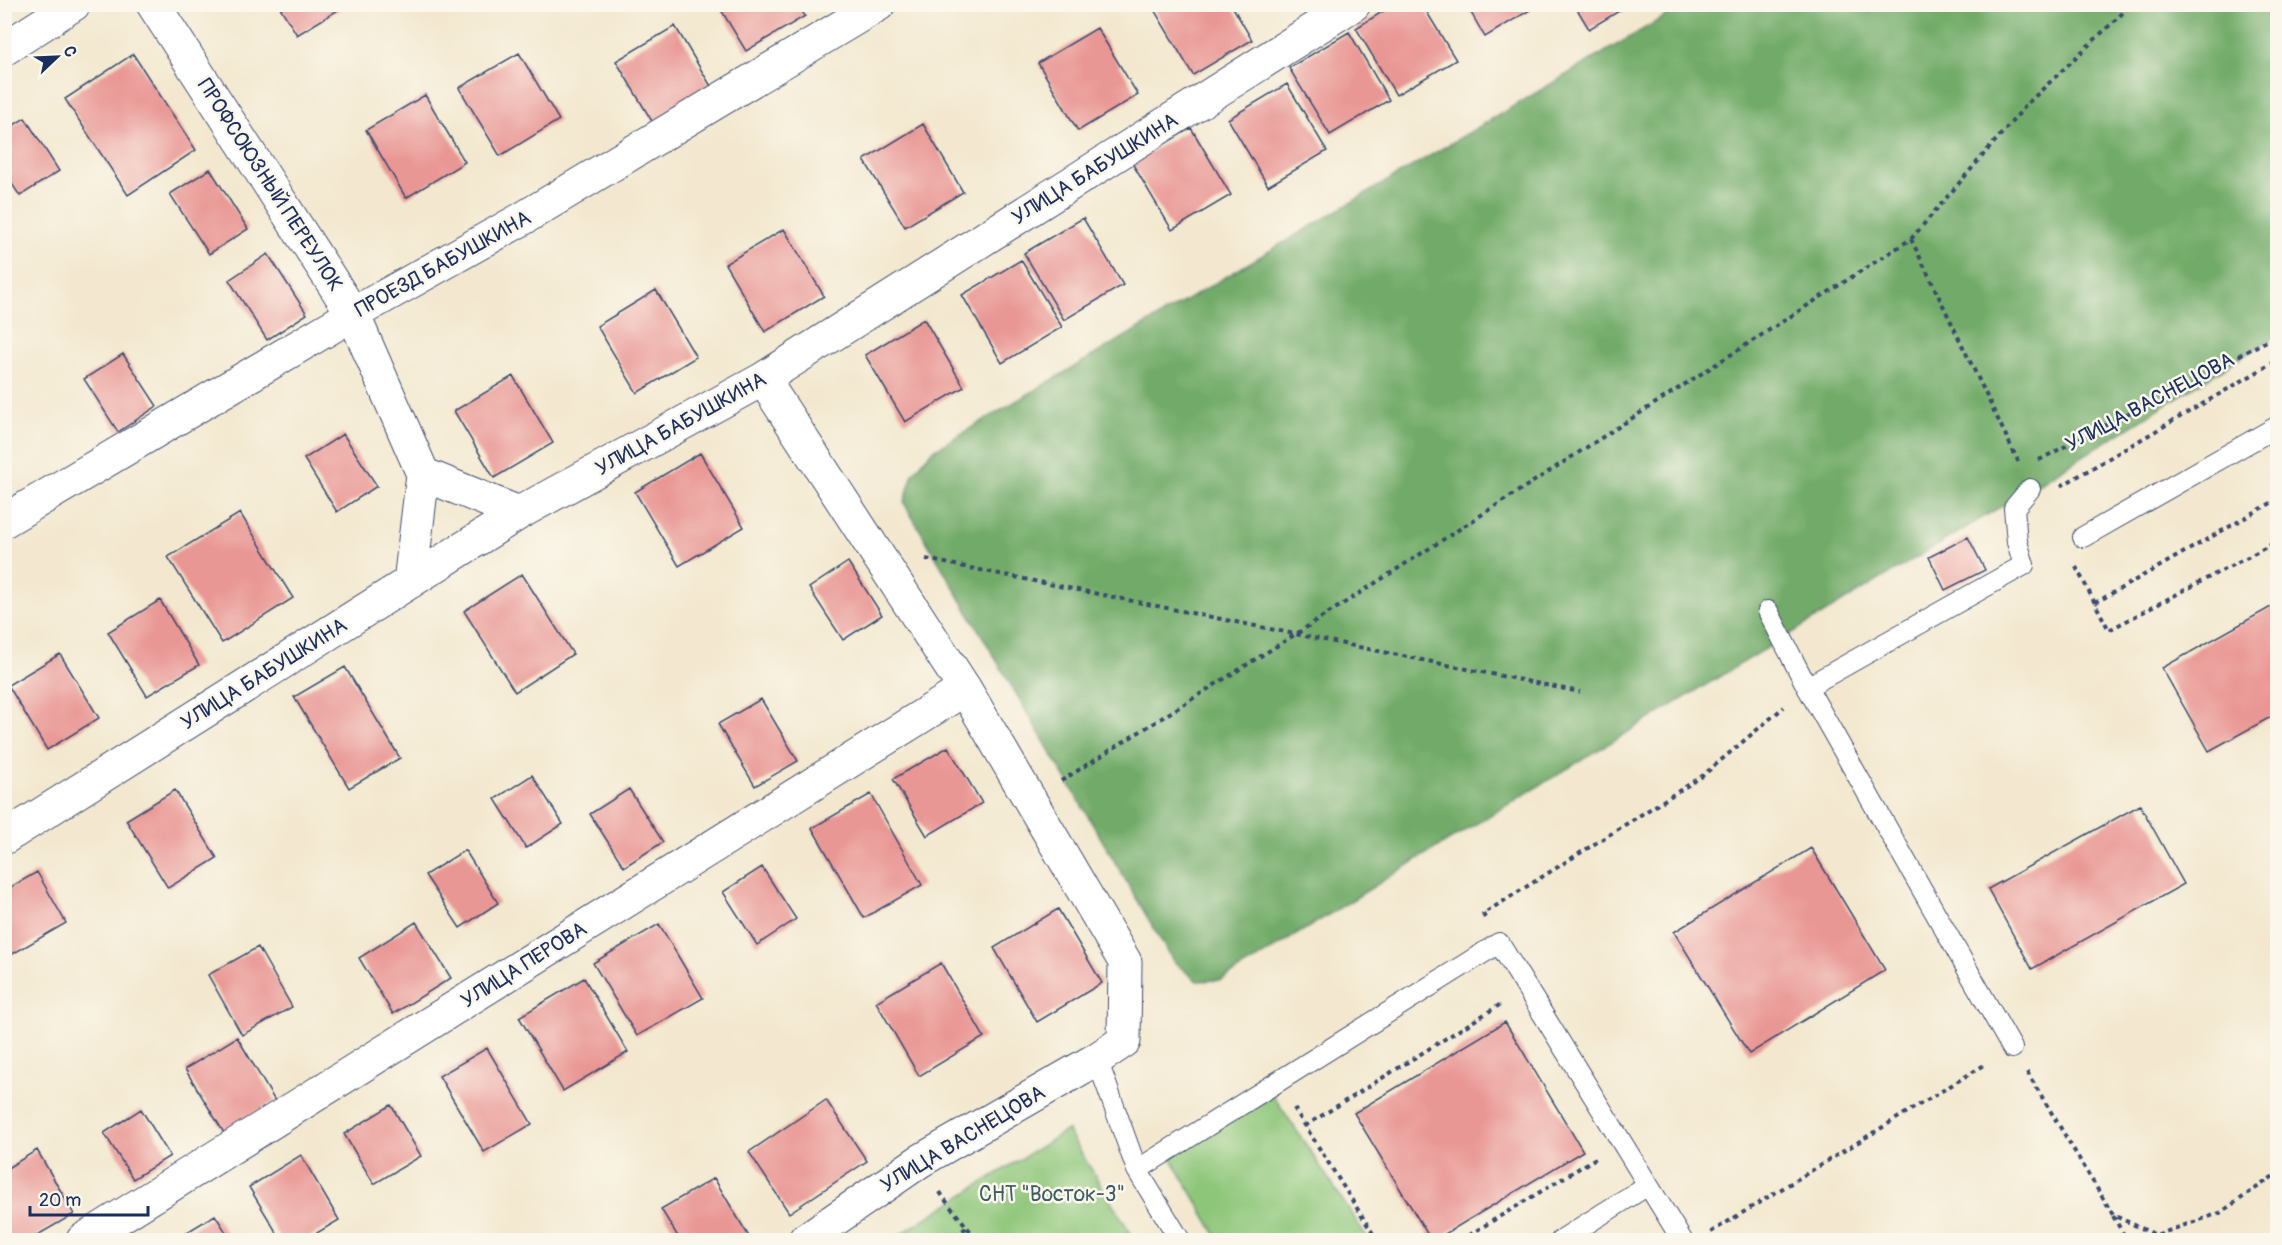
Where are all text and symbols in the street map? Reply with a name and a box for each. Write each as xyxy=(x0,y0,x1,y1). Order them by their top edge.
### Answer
north arrow xyxy=(27,27,87,87)
text: С xyxy=(59,43,81,60)
street label: ПРОФСОЮЗНЫЙ ПЕРЕУЛОК xyxy=(191,73,349,297)
street label: УЛИЦА БАБУШКИНА xyxy=(1007,107,1183,231)
street label: ПРОЕЗД БАБУШКИНА xyxy=(350,204,536,324)
street label: УЛИЦА ВАСНЕЦОВА xyxy=(2061,346,2239,458)
street label: УЛИЦА БАБУШКИНА xyxy=(591,366,771,482)
street label: УЛИЦА БАБУШКИНА xyxy=(176,612,352,736)
street label: УЛИЦА ПЕРОВА xyxy=(456,915,592,1015)
street label: УЛИЦА ВАСНЕЦОВА xyxy=(876,1079,1050,1199)
scale bar xyxy=(30,1179,148,1217)
park label: СНТ "Восток-3" xyxy=(979,1181,1125,1208)
text: 20 m xyxy=(39,1189,81,1212)

